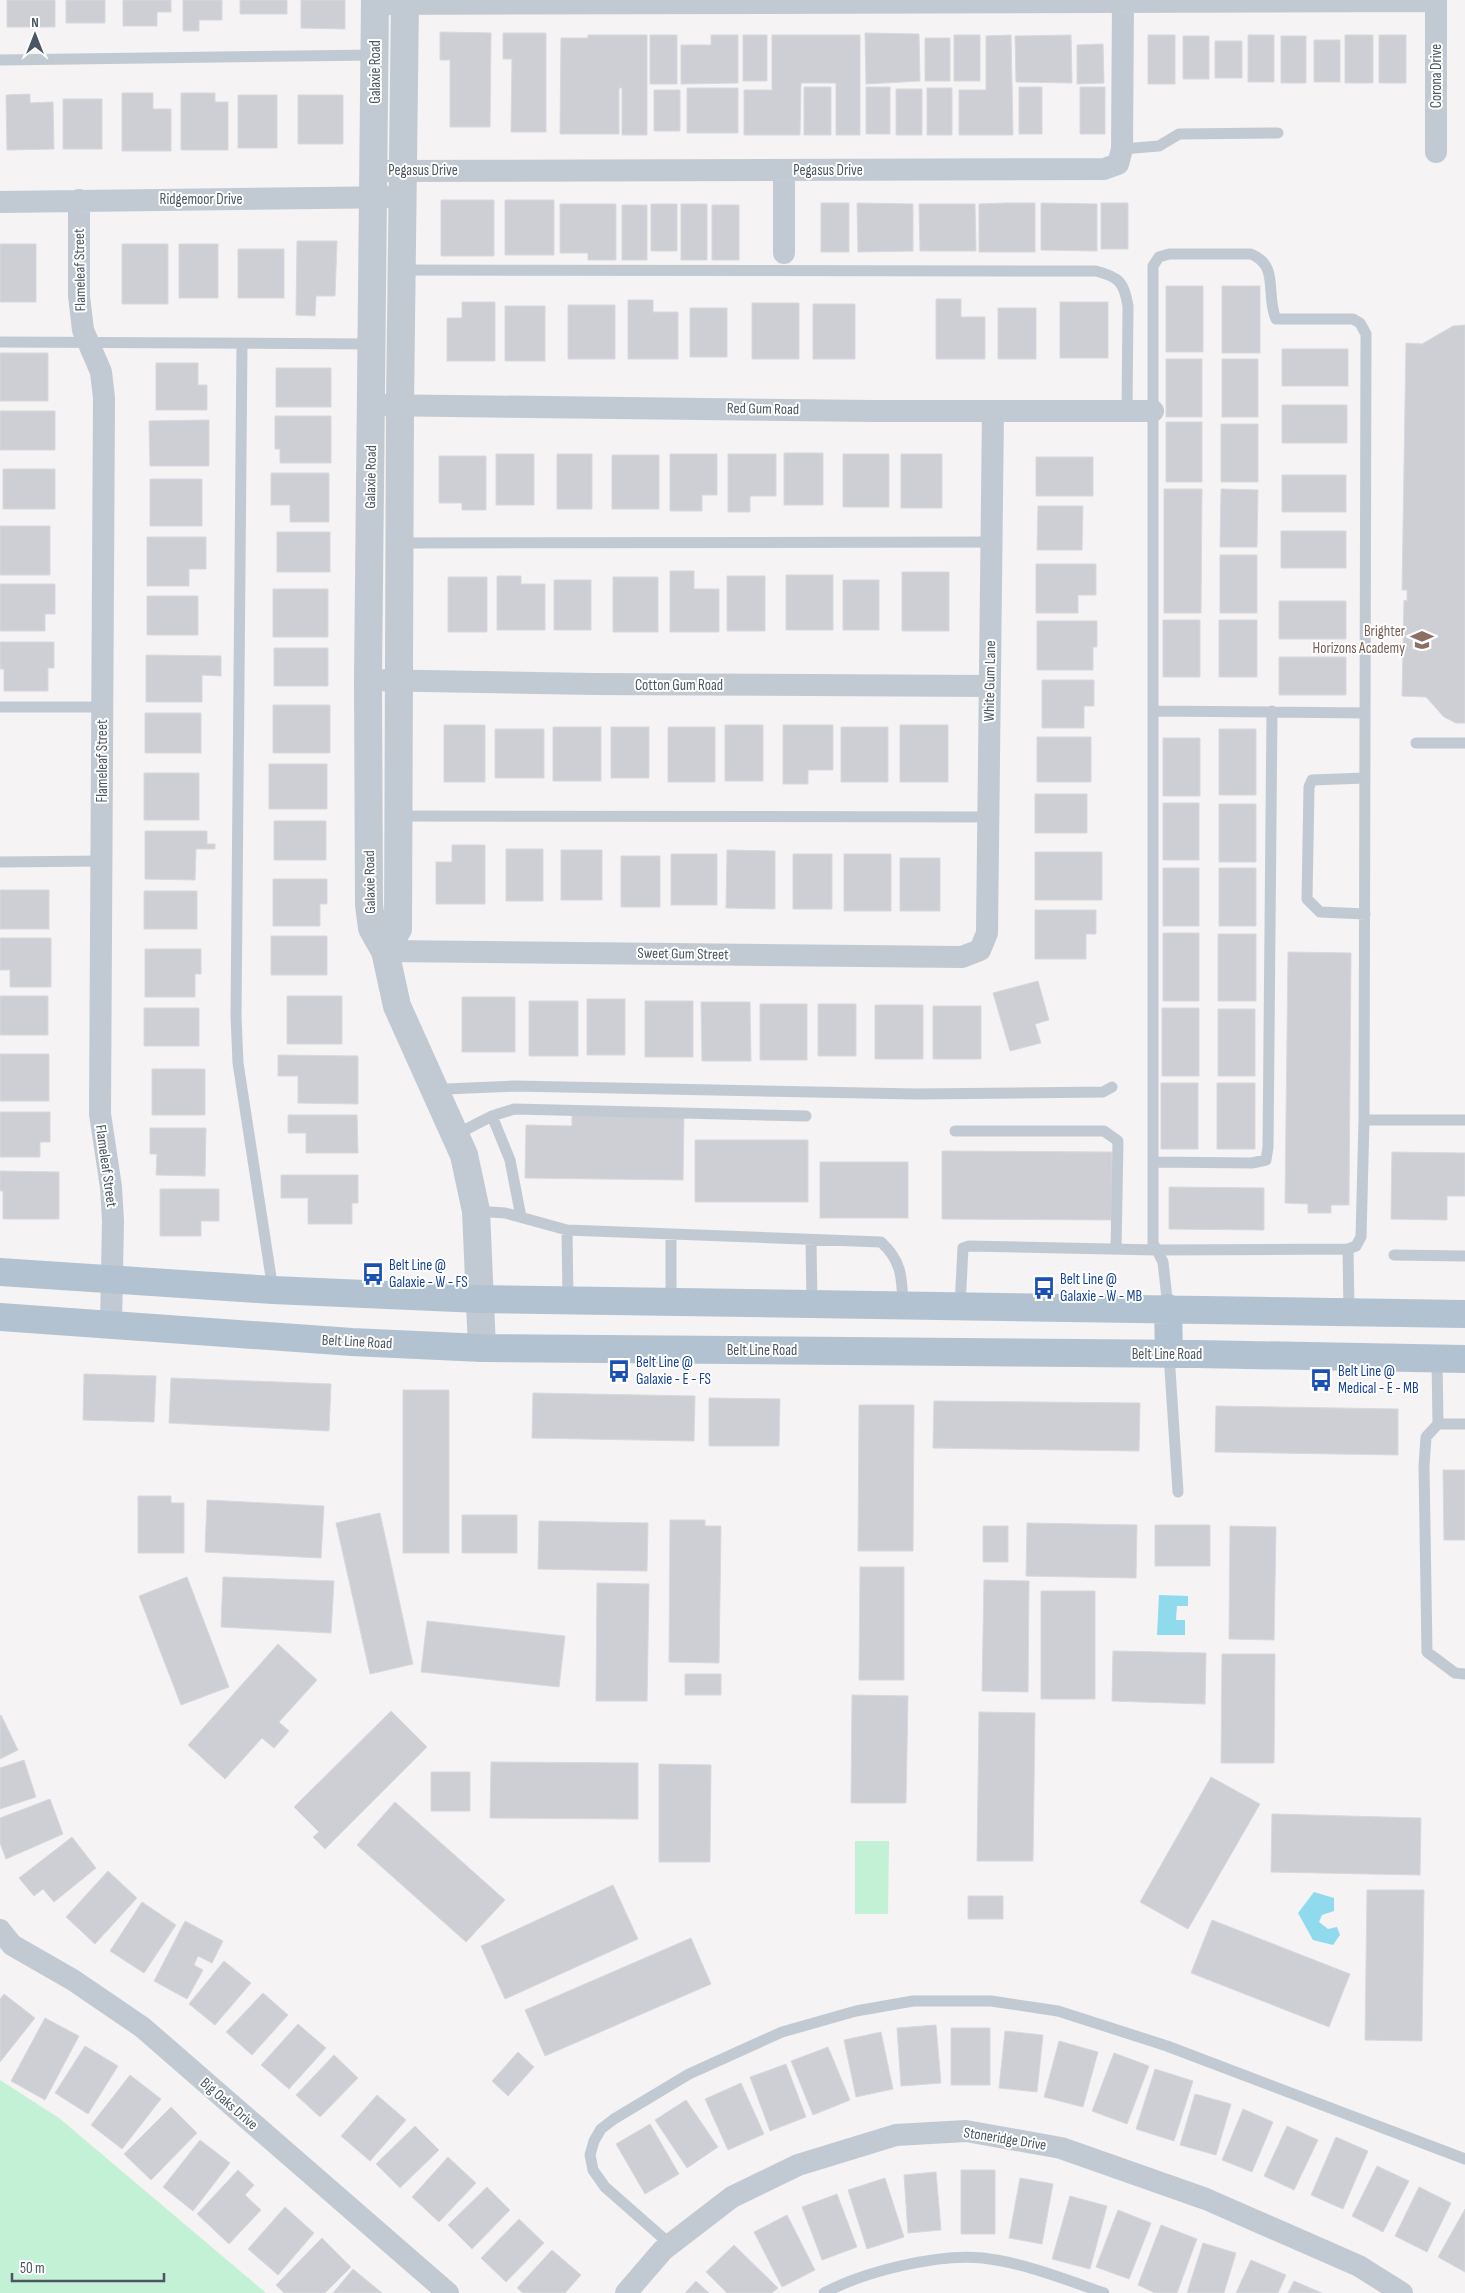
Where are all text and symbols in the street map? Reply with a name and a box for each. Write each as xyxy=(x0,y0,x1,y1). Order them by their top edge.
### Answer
north arrow xyxy=(10,10,60,60)
text: N xyxy=(31,14,39,31)
street label: Galaxie Road xyxy=(366,40,385,104)
street label: Corona Drive xyxy=(1427,44,1446,108)
street label: Pegasus Drive xyxy=(388,161,458,180)
street label: Pegasus Drive xyxy=(793,161,863,180)
street label: Ridgemoor Drive xyxy=(160,190,242,209)
street label: Flameleaf Street xyxy=(70,228,90,312)
street label: Red Gum Road xyxy=(727,399,799,419)
street label: Galaxie Road xyxy=(361,445,381,509)
place label: Brighter Horizons Academy xyxy=(1313,622,1406,658)
school or university icon: Brighter Horizons Academy xyxy=(1409,627,1435,653)
street label: White Gum Lane xyxy=(980,640,1000,722)
street label: Cotton Gum Road xyxy=(635,676,723,695)
street label: Flameleaf Street xyxy=(93,719,112,802)
street label: Galaxie Road xyxy=(360,850,380,914)
street label: Sweet Gum Street xyxy=(637,944,729,964)
street label: Flameleaf Street xyxy=(91,1124,121,1209)
place label: Belt Line @ Galaxie - W - FS xyxy=(389,1256,468,1292)
bus stop icon: Belt Line @ Galaxie - W - FS xyxy=(360,1261,386,1287)
place label: Belt Line @ Galaxie - W - MB xyxy=(1060,1270,1142,1306)
bus stop icon: Belt Line @ Galaxie - W - MB xyxy=(1031,1275,1057,1301)
street label: Belt Line Road xyxy=(321,1331,393,1353)
street label: Belt Line Road xyxy=(727,1341,797,1360)
street label: Belt Line Road xyxy=(1132,1345,1202,1364)
place label: Belt Line @ Galaxie - E - FS xyxy=(636,1353,711,1389)
bus stop icon: Belt Line @ Galaxie - E - FS xyxy=(606,1358,632,1384)
place label: Belt Line @ Medical - E - MB xyxy=(1338,1362,1419,1398)
bus stop icon: Belt Line @ Medical - E - MB xyxy=(1308,1367,1334,1393)
street label: Big Oaks Drive xyxy=(196,2074,262,2134)
street label: Stoneridge Drive xyxy=(962,2123,1048,2155)
scale bar xyxy=(12,2250,165,2282)
text: 50 m xyxy=(20,2259,45,2278)

